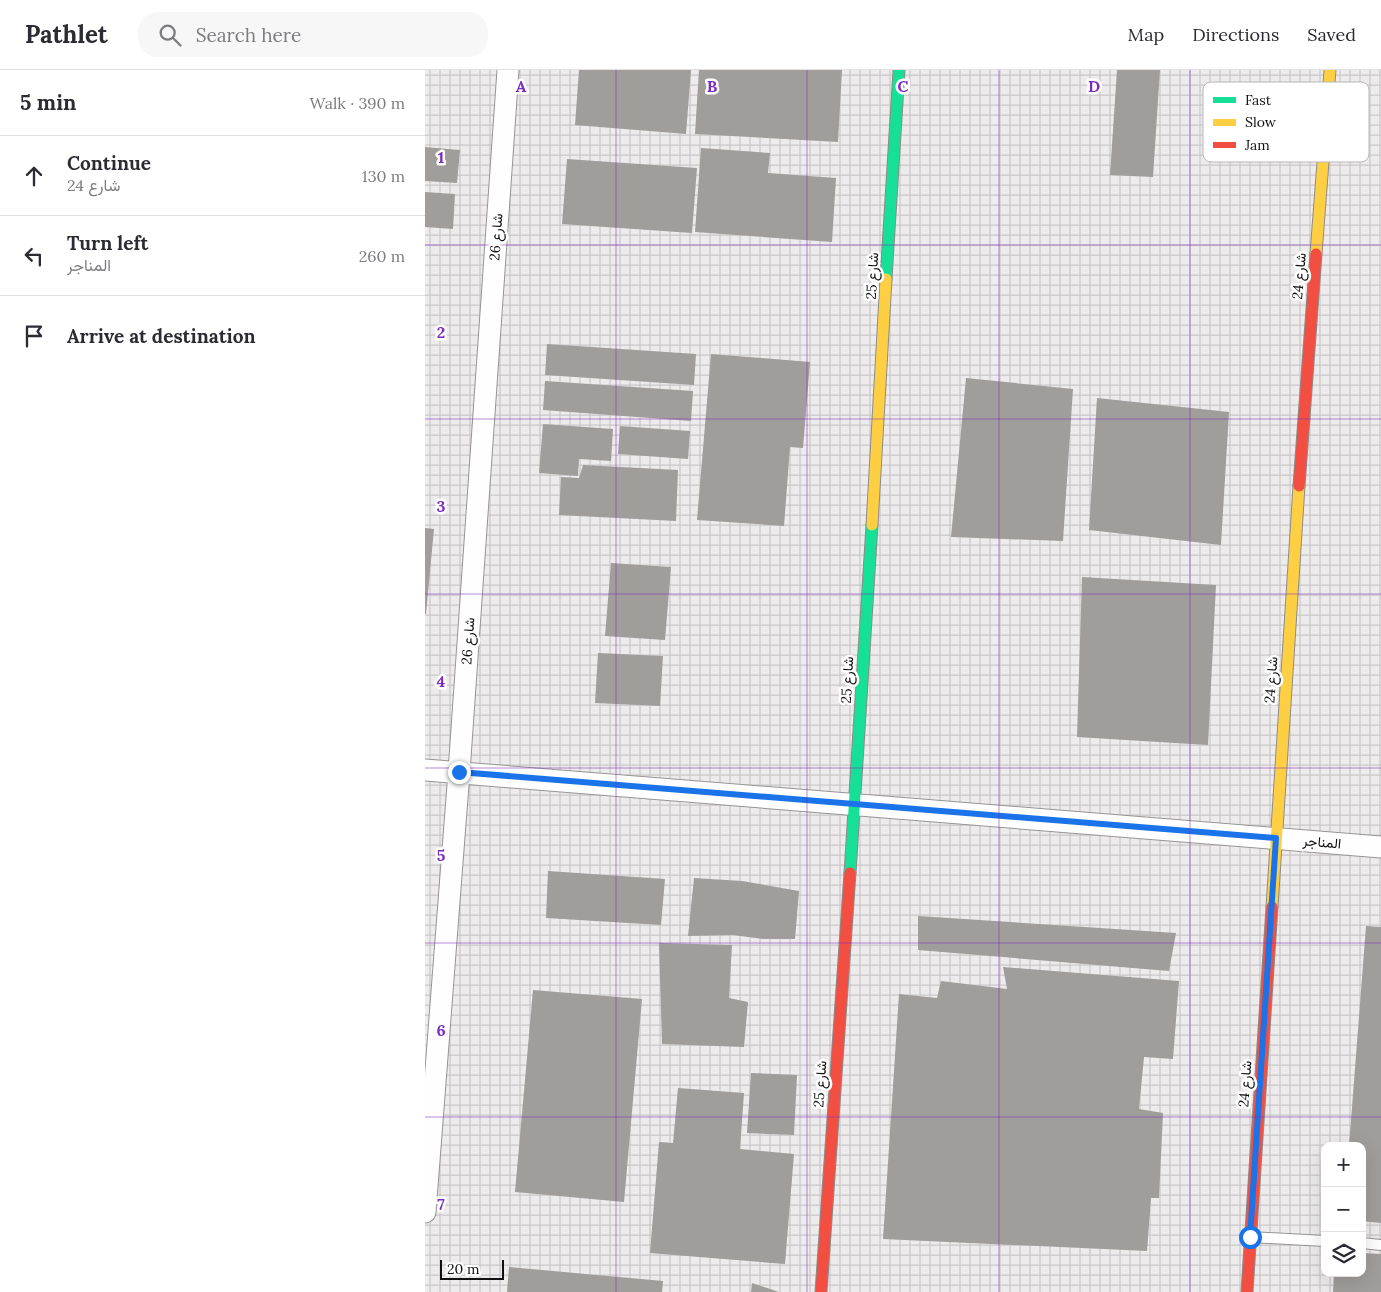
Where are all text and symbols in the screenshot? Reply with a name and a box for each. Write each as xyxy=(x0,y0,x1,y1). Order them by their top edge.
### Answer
search box xyxy=(138,12,488,57)
text: Pathlet xyxy=(25,19,108,50)
icon: search xyxy=(156,21,184,49)
text: Search here xyxy=(196,23,301,47)
text: Map xyxy=(1128,23,1164,46)
text: Directions xyxy=(1192,23,1279,46)
text: Saved xyxy=(1307,23,1356,46)
text: A xyxy=(516,76,527,96)
text: B xyxy=(707,76,718,96)
text: C xyxy=(897,76,909,96)
text: D xyxy=(1088,76,1100,96)
legend xyxy=(1203,82,1369,162)
text: 5 min xyxy=(20,89,76,116)
text: Fast xyxy=(1245,91,1272,109)
text: Walk · 390 m xyxy=(309,93,405,113)
text: Slow xyxy=(1245,113,1277,131)
text: Jam xyxy=(1244,136,1270,154)
text: 1 xyxy=(438,147,444,167)
text: Continue xyxy=(67,151,151,175)
icon: ahead xyxy=(20,162,48,190)
text: 130 m xyxy=(362,166,405,186)
text: شارع 24 xyxy=(67,175,120,195)
street label: شارع 26 xyxy=(485,213,509,261)
text: Turn left xyxy=(67,231,148,255)
icon: left xyxy=(20,242,48,270)
text: 260 m xyxy=(359,246,405,266)
street label: شارع 25 xyxy=(862,252,884,300)
street label: شارع 24 xyxy=(1288,252,1312,300)
text: المناجر xyxy=(67,255,111,275)
icon: arrive xyxy=(20,322,48,350)
text: 2 xyxy=(437,322,445,342)
text: Arrive at destination xyxy=(67,324,256,348)
text: 3 xyxy=(437,496,446,516)
street label: شارع 26 xyxy=(457,617,481,665)
street label: شارع 25 xyxy=(837,656,859,704)
street label: شارع 24 xyxy=(1260,656,1284,704)
text: 4 xyxy=(437,671,446,691)
route end xyxy=(448,761,471,784)
street label: المناجر xyxy=(1301,831,1342,853)
text: 5 xyxy=(437,845,446,865)
text: 6 xyxy=(436,1020,446,1040)
street label: شارع 25 xyxy=(809,1060,833,1108)
street label: شارع 24 xyxy=(1234,1060,1258,1108)
map controls xyxy=(1321,1142,1366,1277)
button: + xyxy=(1321,1142,1366,1187)
button: − xyxy=(1321,1187,1366,1232)
text: 7 xyxy=(437,1194,445,1214)
route start xyxy=(1239,1226,1262,1249)
button: layers xyxy=(1321,1232,1366,1277)
scale bar xyxy=(440,1257,504,1280)
text: 20 m xyxy=(447,1260,479,1278)

